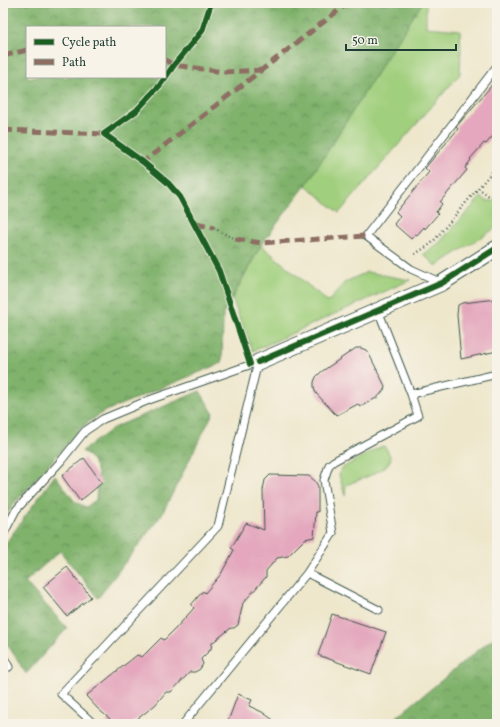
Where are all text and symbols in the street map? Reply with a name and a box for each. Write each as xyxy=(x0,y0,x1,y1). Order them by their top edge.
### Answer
legend xyxy=(26,26,166,78)
scale bar xyxy=(346,26,456,52)
text: 50 m xyxy=(352,33,378,49)
text: Cycle path xyxy=(62,35,117,51)
text: Path xyxy=(62,55,86,71)

